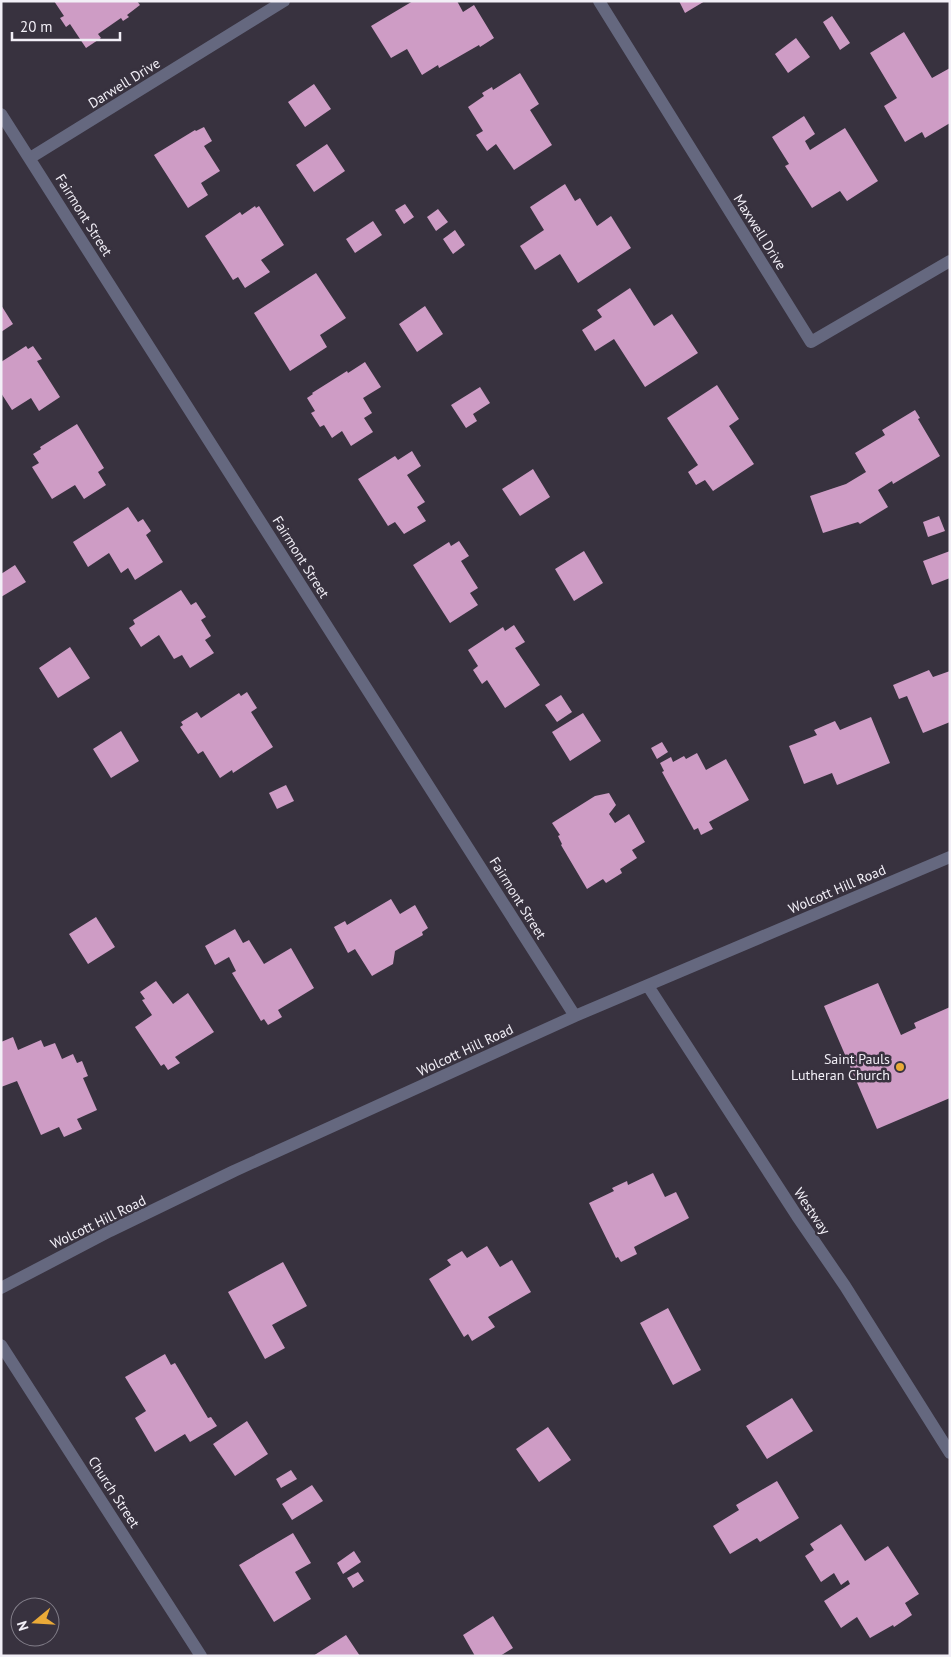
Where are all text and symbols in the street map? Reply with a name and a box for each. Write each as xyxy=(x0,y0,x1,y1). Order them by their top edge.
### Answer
scale bar xyxy=(12,10,120,42)
text: 20 m xyxy=(20,17,53,36)
street label: Darwell Drive xyxy=(85,54,163,112)
street label: Fairmont Street xyxy=(52,171,117,260)
street label: Maxwell Drive xyxy=(730,191,790,273)
street label: Fairmont Street xyxy=(269,513,334,602)
street label: Fairmont Street xyxy=(486,854,551,943)
street label: Wolcott Hill Road xyxy=(786,860,888,918)
street label: Wolcott Hill Road xyxy=(414,1020,516,1080)
place label: Saint Pauls Lutheran Church xyxy=(791,1050,890,1084)
marker: Saint Pauls Lutheran Church xyxy=(894,1061,906,1073)
street label: Westway xyxy=(790,1184,834,1238)
street label: Wolcott Hill Road xyxy=(47,1191,149,1253)
street label: Church Street xyxy=(84,1453,144,1531)
north arrow xyxy=(10,1597,60,1647)
text: N xyxy=(13,1619,33,1633)

